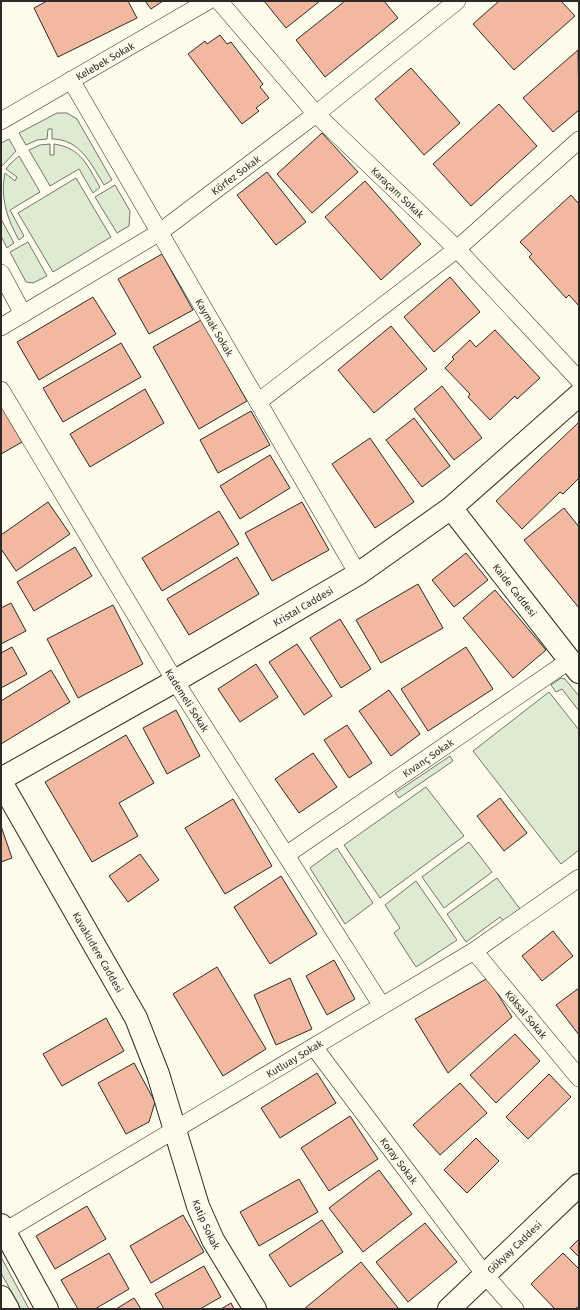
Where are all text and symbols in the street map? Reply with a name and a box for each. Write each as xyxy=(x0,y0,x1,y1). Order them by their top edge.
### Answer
street label: Kelebek Sokak xyxy=(74,40,137,83)
street label: Körfez Sokak xyxy=(209,153,264,198)
street label: Karaçam Sokak xyxy=(368,165,426,222)
street label: Kaymak Sokak xyxy=(192,297,236,360)
street label: Kaide Caddesi xyxy=(490,562,539,620)
street label: Kristal Caddesi xyxy=(271,585,336,629)
street label: Kademeli Sokak xyxy=(162,667,211,735)
street label: Kıvanç Sokak xyxy=(401,736,457,780)
street label: Kavaklıdere Caddesi xyxy=(70,910,125,995)
street label: Köksal Sokak xyxy=(502,988,549,1042)
street label: Kutluay Sokak xyxy=(264,1037,326,1081)
street label: Koray Sokak xyxy=(377,1136,420,1187)
street label: Katip Sokak xyxy=(189,1198,223,1252)
street label: Gökyay Caddesi xyxy=(485,1219,545,1276)

